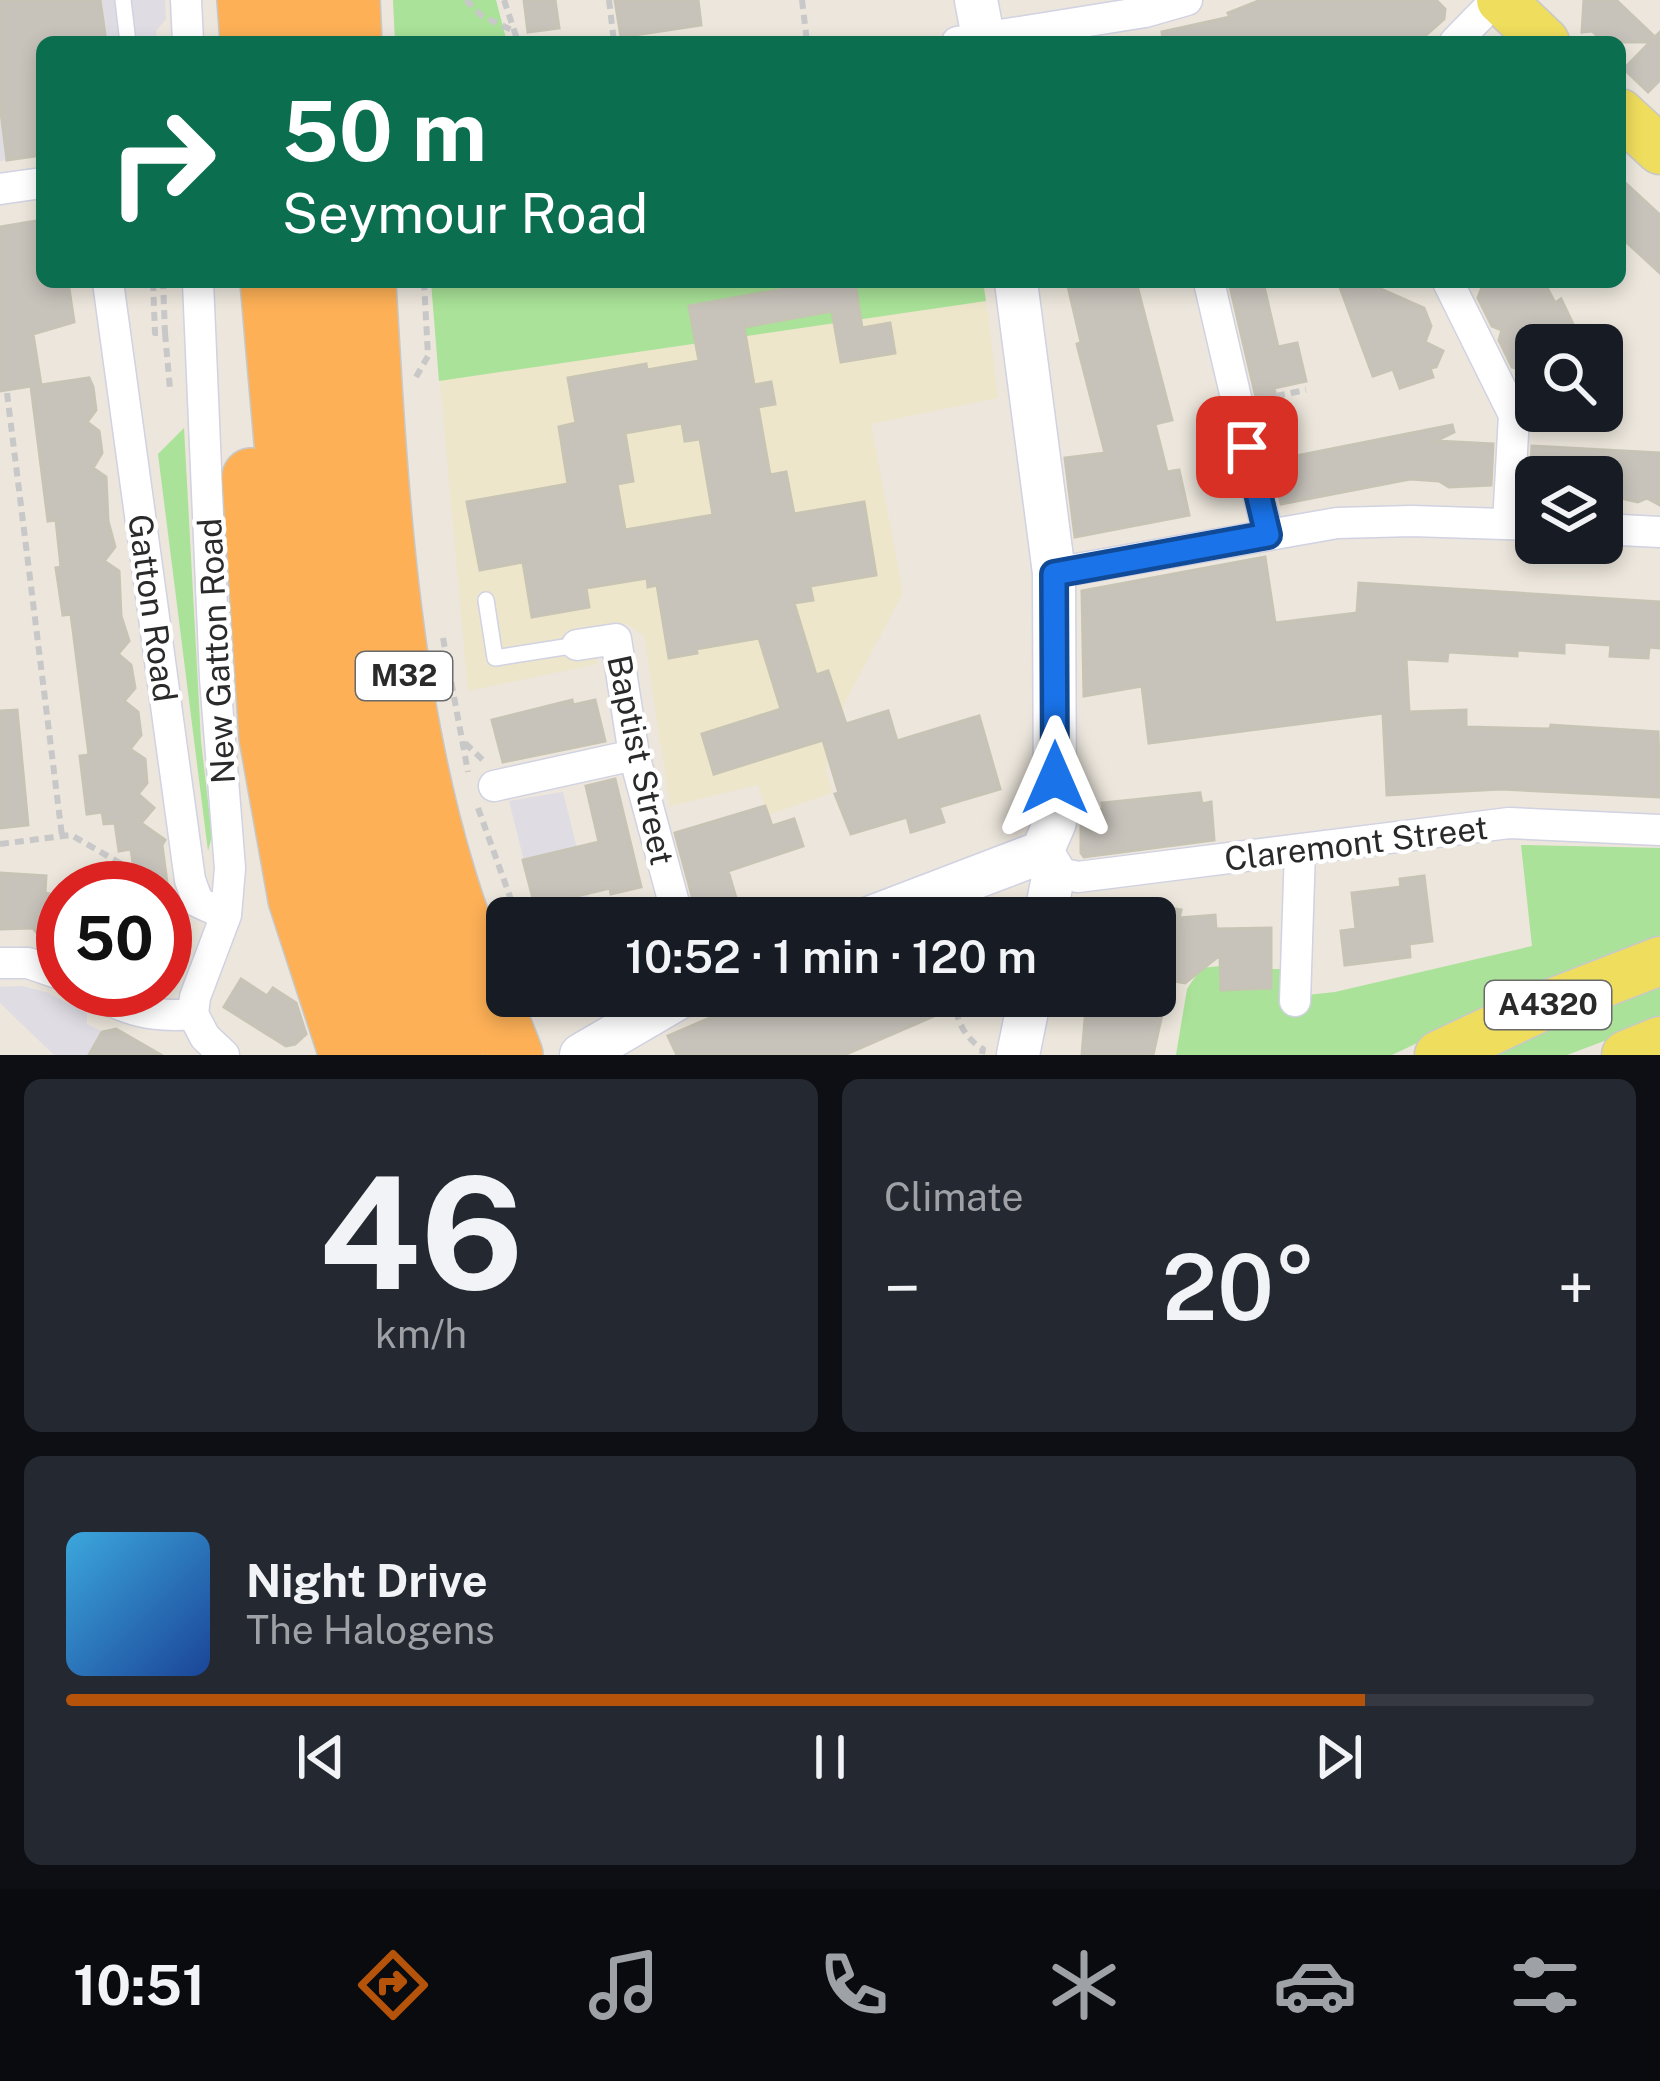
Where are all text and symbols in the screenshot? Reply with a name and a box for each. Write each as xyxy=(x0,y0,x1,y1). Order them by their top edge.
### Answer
text: 50 m xyxy=(282,81,487,180)
icon: right xyxy=(84,84,240,240)
text: Seymour Road xyxy=(282,182,648,245)
map controls xyxy=(1515,324,1623,564)
button: search xyxy=(1515,324,1623,432)
pin xyxy=(1196,396,1298,498)
icon: arrive xyxy=(1214,414,1280,480)
button: layers xyxy=(1515,456,1623,564)
street label: Gatton Road xyxy=(121,512,185,704)
street label: New Gatton Road xyxy=(190,517,242,785)
street label: Baptist Street xyxy=(600,651,682,869)
road number: M32 xyxy=(356,652,452,700)
position arrow xyxy=(992,715,1118,841)
street label: Claremont Street xyxy=(1222,808,1490,878)
speed limit sign: 50 xyxy=(36,861,192,1017)
text: 10:52 · 1 min · 120 m xyxy=(625,930,1037,983)
road number: A4320 xyxy=(1485,981,1611,1029)
text: 46 xyxy=(318,1141,524,1324)
text: Climate xyxy=(884,1174,1024,1220)
text: 20° xyxy=(1162,1234,1316,1340)
text: − xyxy=(884,1249,921,1327)
text: + xyxy=(1557,1249,1594,1327)
text: km/h xyxy=(375,1311,467,1357)
text: Night Drive xyxy=(246,1554,488,1607)
text: The Halogens xyxy=(246,1607,495,1653)
icon: previous xyxy=(288,1724,354,1790)
icon: pause xyxy=(797,1724,863,1790)
icon: next xyxy=(1306,1724,1372,1790)
icon: directions xyxy=(351,1943,435,2027)
icon: music xyxy=(582,1943,666,2027)
icon: phone xyxy=(812,1943,896,2027)
icon: climate xyxy=(1042,1943,1126,2027)
icon: car xyxy=(1273,1943,1357,2027)
icon: filters xyxy=(1503,1943,1587,2027)
text: 10:51 xyxy=(73,1954,205,2017)

